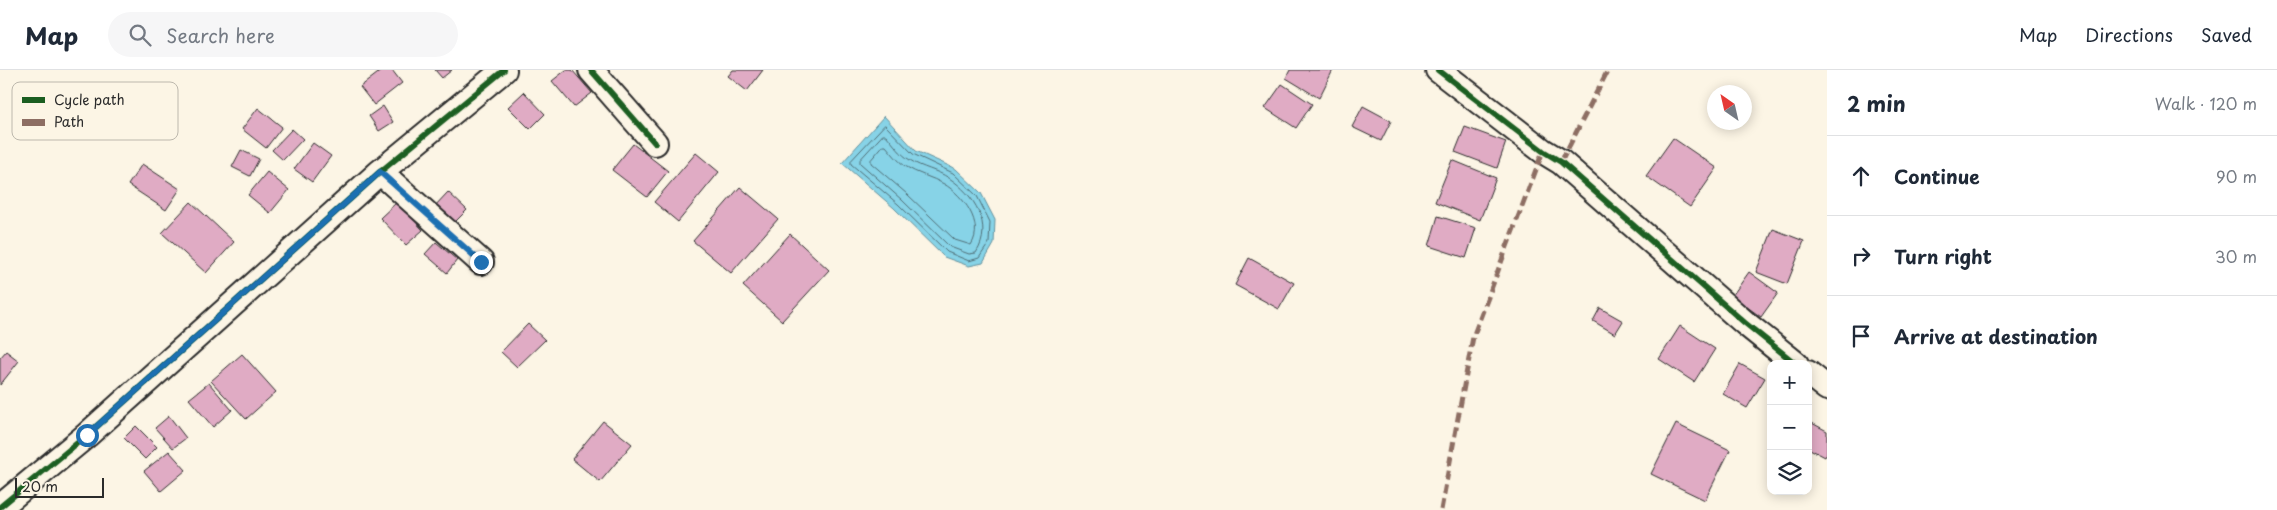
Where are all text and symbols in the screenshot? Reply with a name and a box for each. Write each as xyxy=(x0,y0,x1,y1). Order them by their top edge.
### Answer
search box xyxy=(108,12,458,57)
text: Map xyxy=(25,17,78,53)
icon: search xyxy=(126,21,154,49)
text: Search here xyxy=(166,21,275,49)
text: Map xyxy=(2019,21,2057,48)
text: Directions xyxy=(2085,21,2173,48)
text: Saved xyxy=(2201,21,2252,48)
legend xyxy=(12,82,178,140)
north arrow xyxy=(1707,85,1752,130)
text: 2 min xyxy=(1847,87,1906,119)
text: Cycle path xyxy=(54,89,125,110)
text: Walk · 120 m xyxy=(2155,91,2257,115)
text: Path xyxy=(54,111,84,132)
icon: ahead xyxy=(1847,162,1875,190)
text: Continue xyxy=(1894,162,1980,190)
text: 90 m xyxy=(2216,164,2257,188)
icon: right xyxy=(1847,242,1875,270)
text: Turn right xyxy=(1894,242,1992,270)
text: 30 m xyxy=(2215,244,2257,268)
route end xyxy=(470,251,493,274)
icon: arrive xyxy=(1847,322,1875,350)
text: Arrive at destination xyxy=(1894,322,2098,350)
map controls xyxy=(1767,360,1812,495)
button: + xyxy=(1767,360,1812,405)
button: − xyxy=(1767,405,1812,450)
route start xyxy=(76,424,99,447)
button: layers xyxy=(1767,450,1812,495)
scale bar xyxy=(15,475,104,498)
text: 20 m xyxy=(22,476,58,497)

